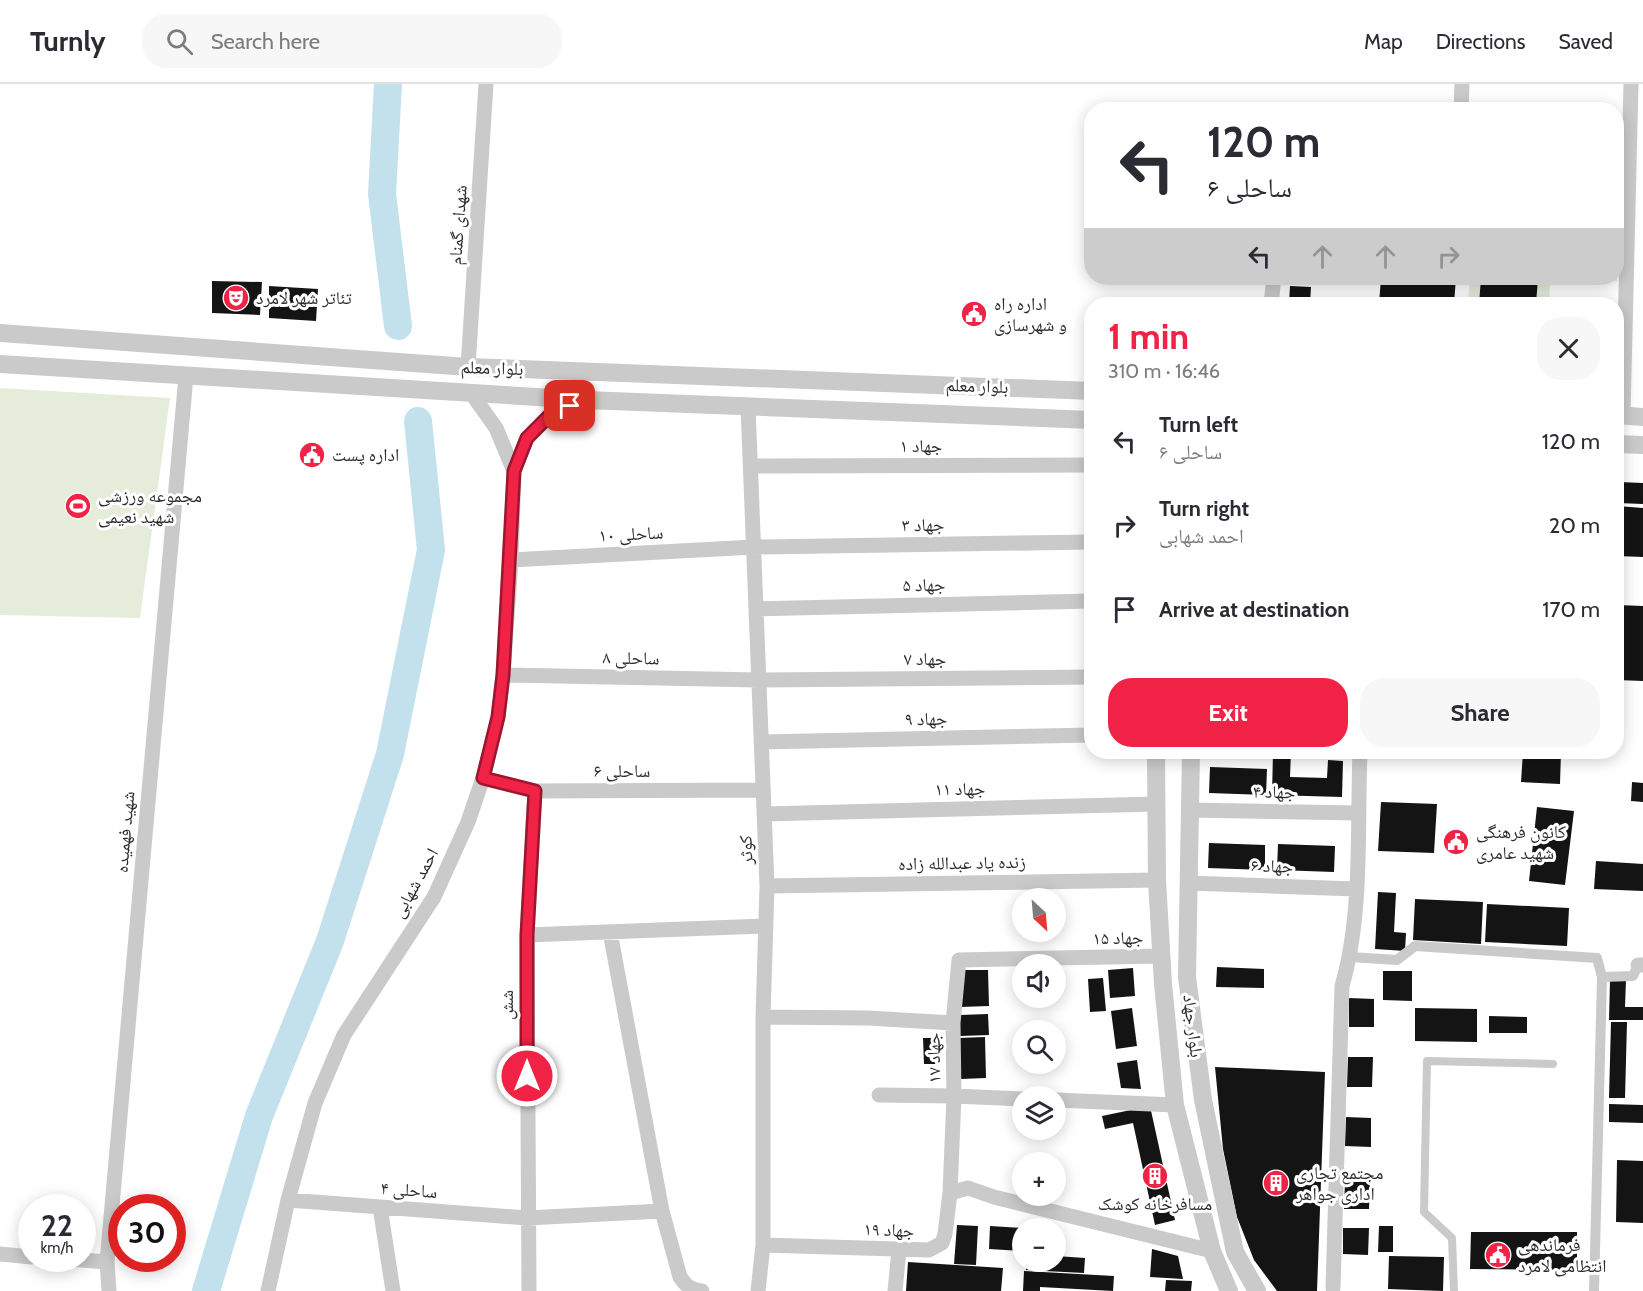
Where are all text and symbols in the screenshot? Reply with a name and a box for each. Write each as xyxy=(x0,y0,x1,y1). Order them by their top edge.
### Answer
search box xyxy=(142,14,562,68)
text: Turnly xyxy=(30,24,106,58)
icon: search xyxy=(163,25,196,58)
text: Search here xyxy=(211,28,320,55)
text: Map xyxy=(1364,29,1403,54)
text: Directions xyxy=(1436,29,1525,54)
text: Saved xyxy=(1558,29,1613,54)
text: 120 m xyxy=(1207,116,1320,168)
icon: left xyxy=(1108,126,1186,204)
text: ساحلی ۶ xyxy=(1207,171,1292,204)
street label: شهدای گمنام xyxy=(444,184,473,266)
icon: left xyxy=(1243,240,1276,273)
icon: ahead xyxy=(1306,240,1339,273)
icon: ahead xyxy=(1369,240,1402,273)
icon: right xyxy=(1432,240,1465,273)
theatre icon: تئاتر شهر لامرد xyxy=(221,283,251,313)
place label: تئاتر شهر لامرد xyxy=(256,287,352,309)
place label: اداره راه و شهرسازی xyxy=(994,293,1067,336)
public building icon: اداره راه و شهرسازی xyxy=(959,299,989,329)
text: 1 min xyxy=(1108,314,1189,358)
button: close xyxy=(1537,317,1600,380)
street label: بلوار معلم xyxy=(460,356,524,381)
text: 310 m · 16:46 xyxy=(1108,359,1220,383)
street label: بلوار معلم xyxy=(945,374,1009,399)
pin xyxy=(544,380,595,431)
icon: arrive xyxy=(553,389,586,422)
text: Turn left xyxy=(1159,411,1238,438)
icon: left xyxy=(1108,425,1141,458)
text: 120 m xyxy=(1542,428,1600,455)
street label: جهاد ۱ xyxy=(900,435,942,457)
public building icon: اداره پست xyxy=(297,440,327,470)
text: ساحلی ۶ xyxy=(1159,440,1222,464)
place label: اداره پست xyxy=(332,444,399,466)
place label: مجموعه ورزشی شهید نعیمی xyxy=(98,485,202,528)
sports icon: مجموعه ورزشی شهید نعیمی xyxy=(63,491,93,521)
text: Turn right xyxy=(1159,495,1249,522)
icon: right xyxy=(1108,509,1141,542)
text: 20 m xyxy=(1549,512,1600,539)
street label: جهاد ۳ xyxy=(902,514,944,536)
street label: ساحلی ۱۰ xyxy=(598,521,664,547)
text: احمد شهابی xyxy=(1159,524,1244,548)
street label: جهاد ۵ xyxy=(903,574,945,596)
icon: arrive xyxy=(1108,593,1141,626)
text: Arrive at destination xyxy=(1159,596,1349,623)
text: 170 m xyxy=(1542,596,1600,623)
street label: ساحلی ۸ xyxy=(602,647,660,669)
street label: جهاد ۷ xyxy=(904,648,946,670)
button: Exit xyxy=(1108,678,1348,747)
button: Share xyxy=(1360,678,1600,747)
street label: جهاد ۹ xyxy=(905,708,947,730)
street label: ساحلی ۶ xyxy=(594,760,650,782)
street label: جهاد ۱۱ xyxy=(935,778,985,800)
street label: جهاد ۴ xyxy=(1253,781,1295,803)
street label: شهید فهمیده xyxy=(110,790,140,874)
place label: کانون فرهنگی شهید عامری xyxy=(1476,821,1566,864)
public building icon: کانون فرهنگی شهید عامری xyxy=(1441,827,1471,857)
street label: کوثر xyxy=(734,834,758,866)
street label: احمد شهابی xyxy=(387,844,443,922)
street label: زنده یاد عبدالله زاده xyxy=(898,851,1026,875)
street label: جهاد ۶ xyxy=(1250,854,1294,878)
north arrow xyxy=(1012,888,1066,942)
map controls xyxy=(1012,888,1066,1272)
street label: جهاد ۱۵ xyxy=(1093,927,1143,949)
button: sound xyxy=(1012,954,1066,1008)
street label: شش xyxy=(496,990,518,1020)
street label: بلوار جهاد xyxy=(1178,993,1208,1059)
button: search xyxy=(1012,1020,1066,1074)
street label: جهاد ۱۷ xyxy=(923,1033,945,1083)
position arrow xyxy=(495,1044,559,1108)
button: layers xyxy=(1012,1086,1066,1140)
button: + xyxy=(1012,1152,1066,1206)
building icon: مسافرخانه کوشک xyxy=(1140,1161,1170,1191)
place label: مجتمع تجاری اداری جواهر xyxy=(1295,1162,1384,1205)
building icon: مجتمع تجاری اداری جواهر xyxy=(1261,1168,1291,1198)
street label: ساحلی ۴ xyxy=(380,1177,438,1203)
place label: مسافرخانه کوشک xyxy=(1098,1193,1212,1215)
speed limit sign: 30 xyxy=(108,1194,186,1272)
text: 22 xyxy=(41,1207,73,1244)
street label: جهاد ۱۹ xyxy=(863,1218,915,1242)
button: − xyxy=(1012,1218,1066,1272)
place label: فرماندهی انتظامی لامرد xyxy=(1518,1234,1606,1277)
text: km/h xyxy=(41,1239,73,1257)
public building icon: فرماندهی انتظامی لامرد xyxy=(1483,1240,1513,1270)

